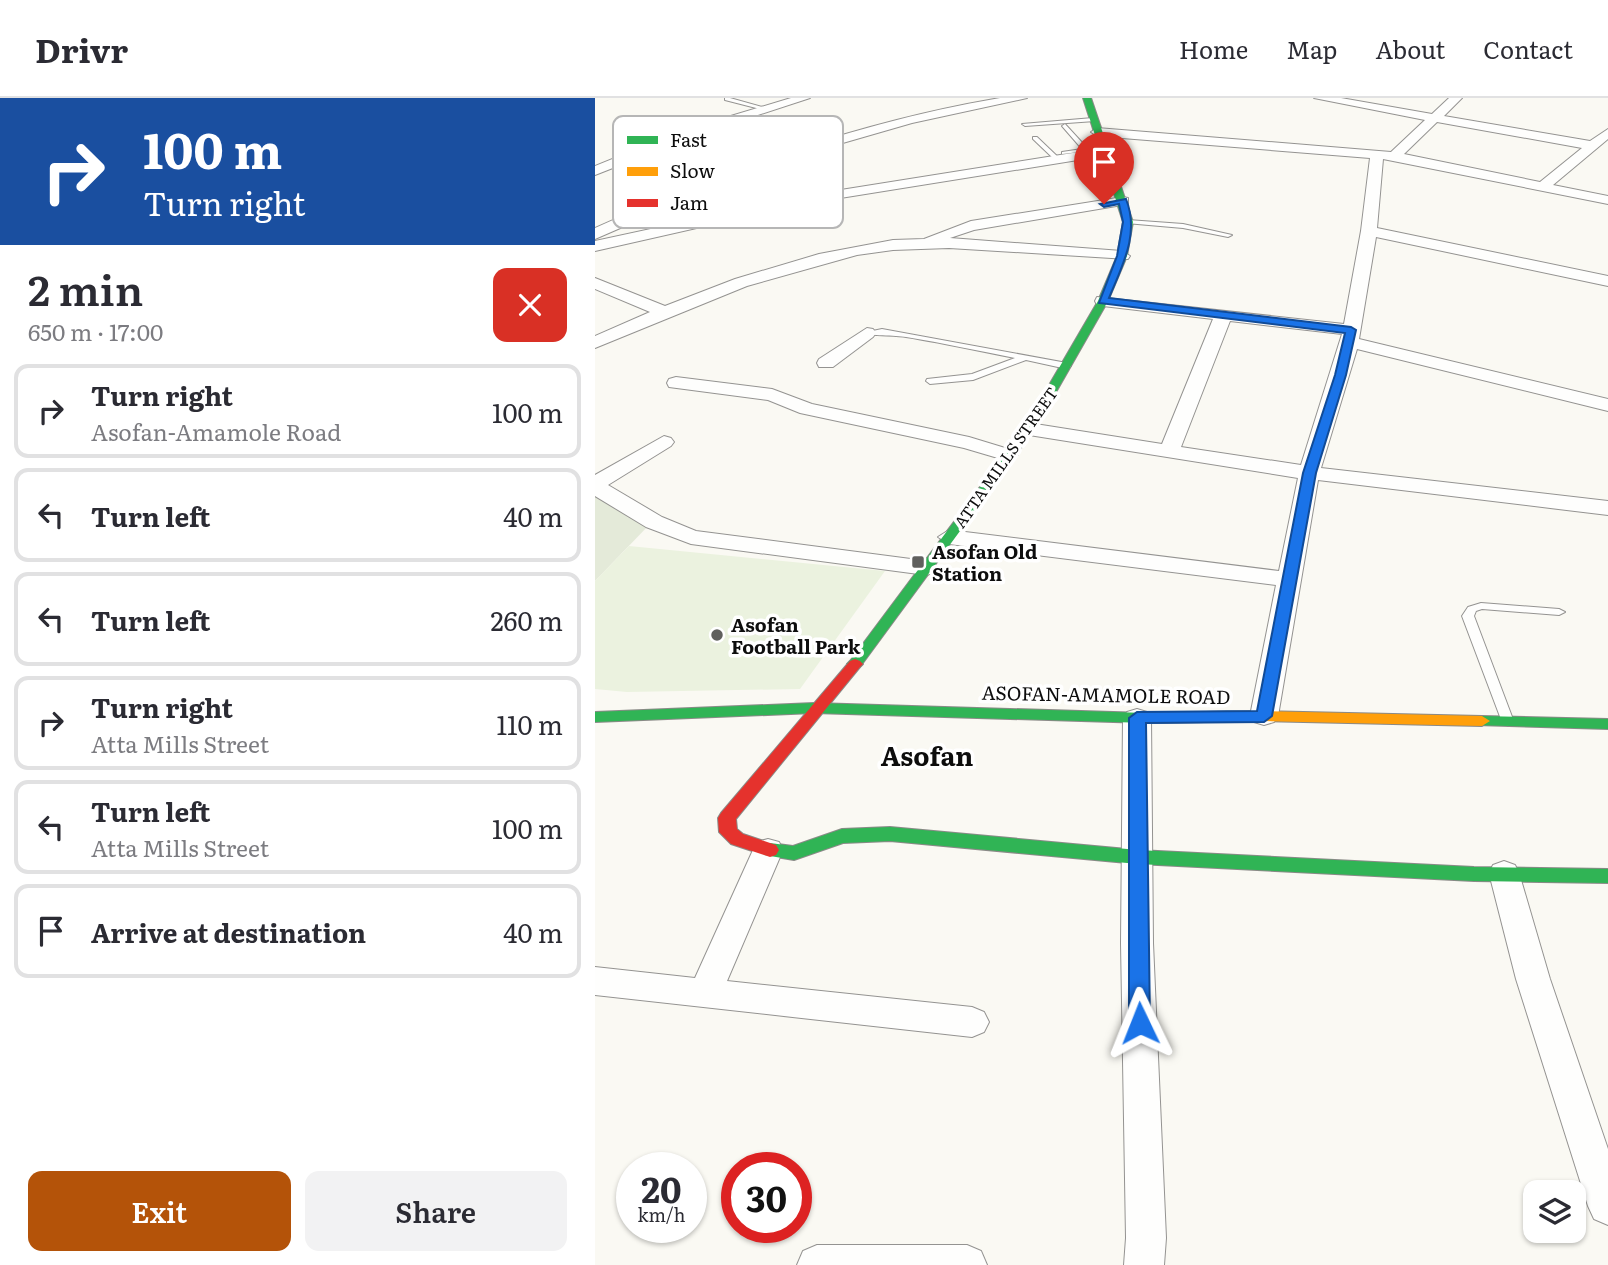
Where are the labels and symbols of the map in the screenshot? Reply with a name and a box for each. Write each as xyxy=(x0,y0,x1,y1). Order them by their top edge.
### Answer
legend xyxy=(613,116,843,228)
text: Fast xyxy=(670,125,707,153)
pin xyxy=(1074,132,1134,204)
text: Slow xyxy=(670,156,715,184)
text: Jam xyxy=(670,188,708,216)
street label: ATTA MILLS STREET xyxy=(947,382,1063,532)
place label: Asofan Old Station xyxy=(932,537,1038,587)
marker: Asofan Old Station xyxy=(910,554,926,570)
place label: Asofan Football Park xyxy=(731,610,861,660)
marker: Asofan Football Park xyxy=(709,627,725,643)
street label: ASOFAN-AMAMOLE ROAD xyxy=(981,678,1231,710)
district label: Asofan xyxy=(881,735,973,774)
position arrow xyxy=(1103,986,1177,1060)
speed limit sign: 30 xyxy=(721,1152,812,1243)

